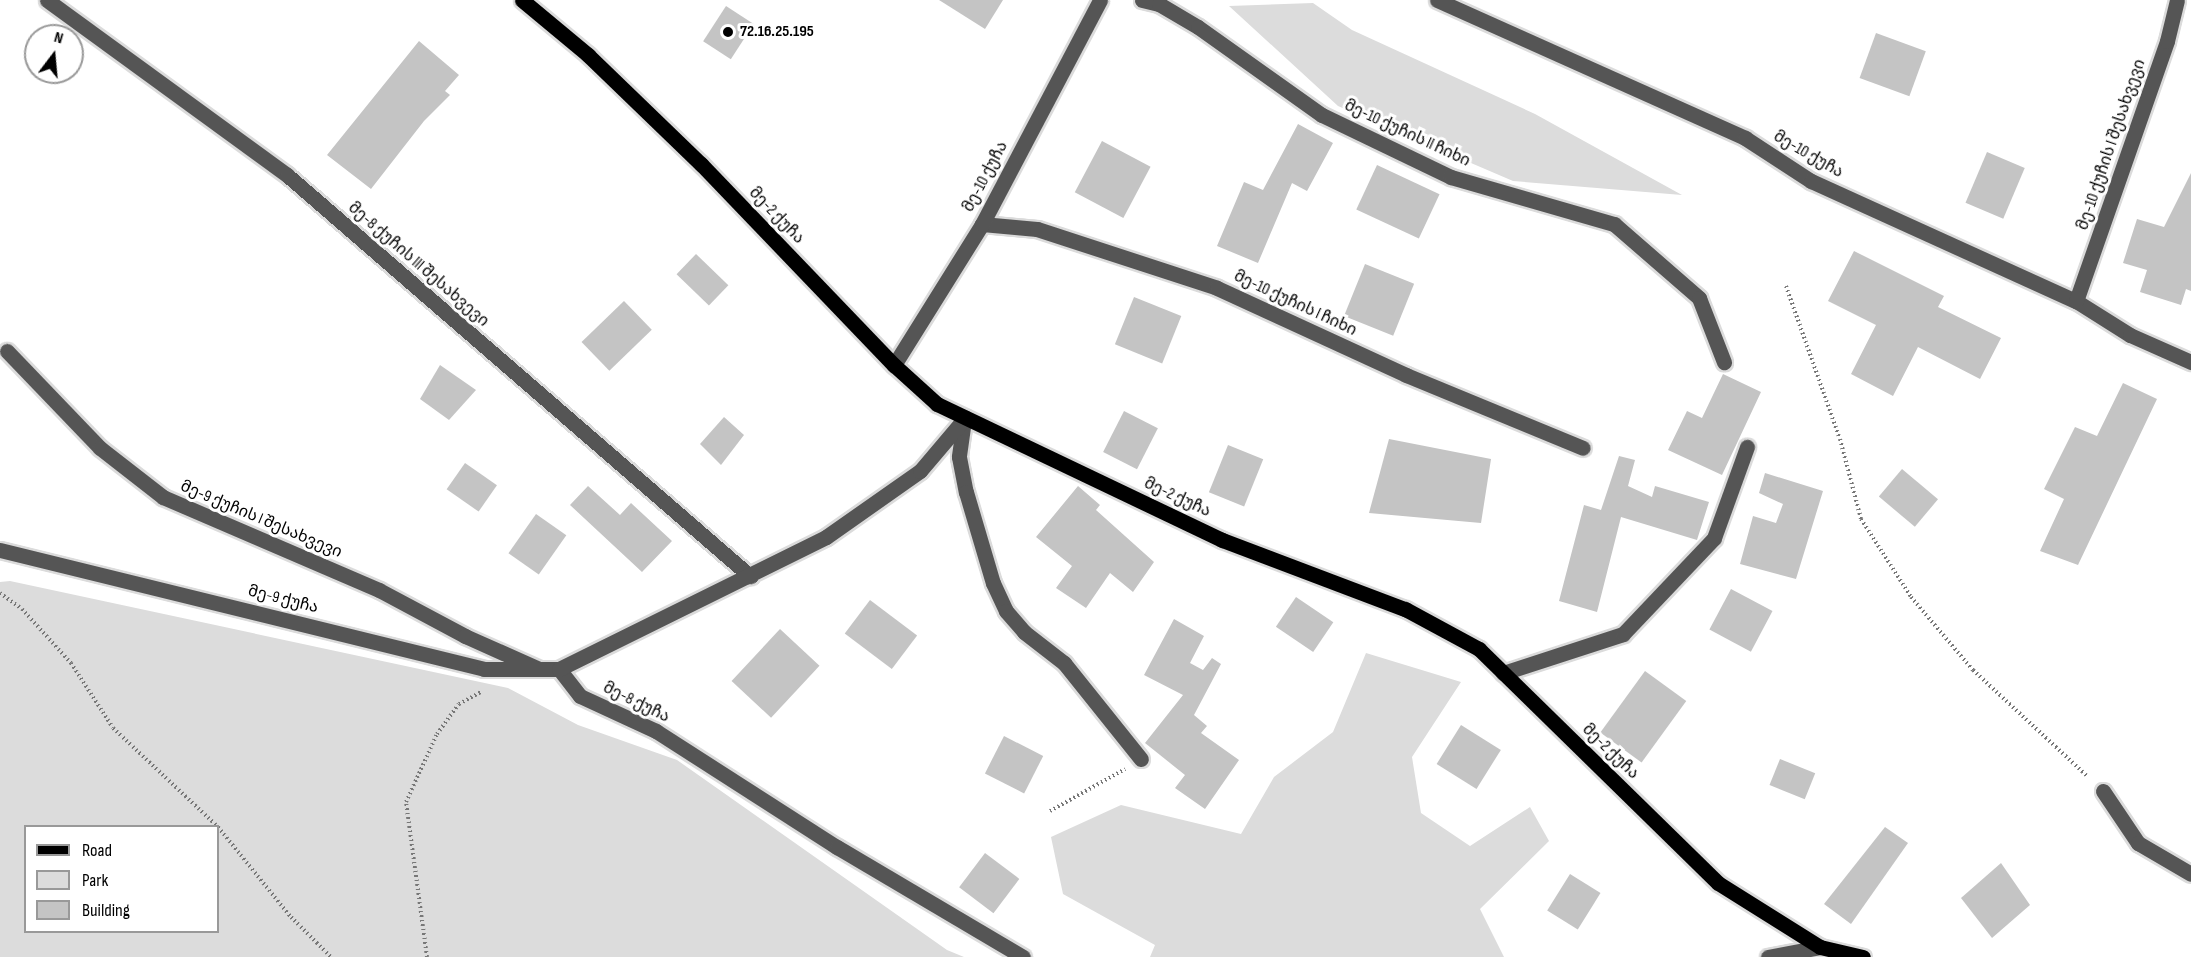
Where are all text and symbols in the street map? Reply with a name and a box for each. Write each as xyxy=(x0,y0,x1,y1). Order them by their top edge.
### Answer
place label: 72.16.25.195 xyxy=(740,22,814,42)
north arrow xyxy=(24,24,84,84)
marker: 72.16.25.195 xyxy=(721,25,735,39)
text: N xyxy=(52,28,65,48)
street label: მე-10 ქუჩის I შესახვევი xyxy=(2074,57,2150,233)
street label: მე-10 ქუჩის II ჩიხი xyxy=(1341,96,1473,172)
street label: მე-10 ქუჩა xyxy=(1770,127,1846,183)
street label: მე-10 ქუჩა xyxy=(959,138,1013,216)
street label: მე-2 ქუჩა xyxy=(744,184,808,248)
street label: მე-8 ქუჩის III შესახვევი xyxy=(344,199,492,331)
street label: მე-10 ქუჩის I ჩიხი xyxy=(1231,267,1359,341)
street label: მე-2 ქუჩა xyxy=(1141,474,1213,522)
street label: მე-9 ქუჩის I შესახვევი xyxy=(177,477,345,563)
street label: მე-9 ქუჩა xyxy=(246,582,320,618)
street label: მე-8 ქუჩა xyxy=(600,679,672,727)
street label: მე-2 ქუჩა xyxy=(1578,720,1642,784)
legend xyxy=(24,825,219,933)
text: Road xyxy=(82,840,112,861)
text: Park xyxy=(82,870,108,891)
text: Building xyxy=(82,900,130,921)

